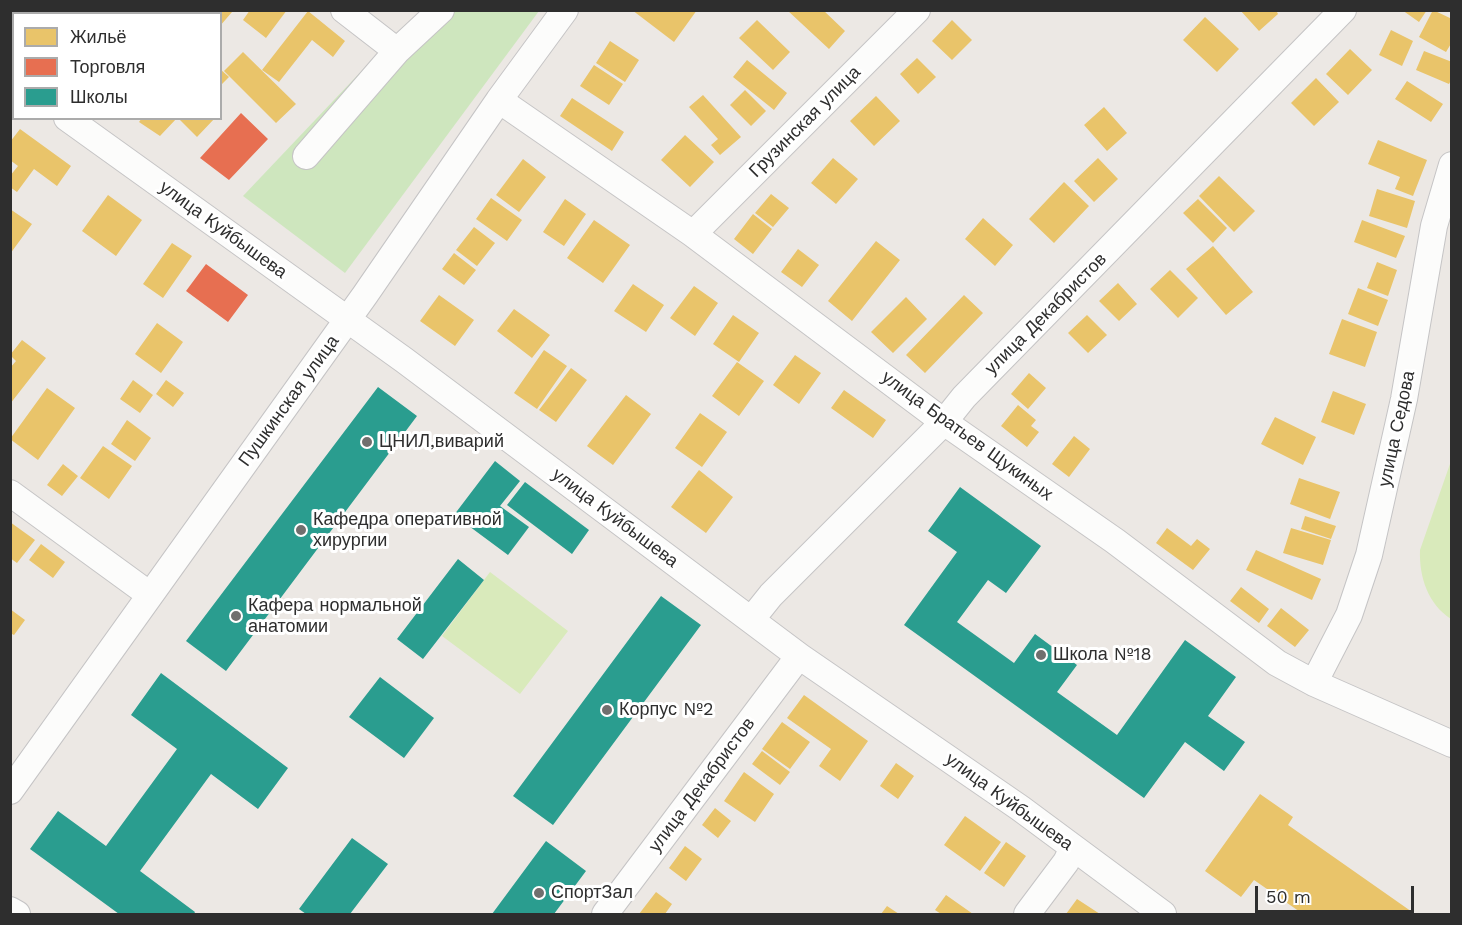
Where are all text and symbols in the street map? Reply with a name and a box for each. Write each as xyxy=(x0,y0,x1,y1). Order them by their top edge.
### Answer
legend xyxy=(12,12,222,120)
text: Жильё xyxy=(70,26,127,47)
text: Торговля xyxy=(70,56,145,77)
street label: Грузинская улица xyxy=(745,62,865,182)
text: Школы xyxy=(70,86,128,107)
street label: улица Куйбышева xyxy=(155,177,291,283)
street label: улица Декабристов xyxy=(981,249,1111,379)
street label: Пушкинская улица xyxy=(234,331,344,471)
street label: улица Братьев Щукиных xyxy=(877,367,1057,505)
street label: улица Седова xyxy=(1374,369,1420,489)
place label: ЦНИЛ,виварий xyxy=(379,431,504,453)
marker: ЦНИЛ,виварий xyxy=(360,435,374,449)
street label: улица Куйбышева xyxy=(548,464,682,572)
place label: Кафедра оперативной хирургии xyxy=(313,509,502,552)
marker: Кафедра оперативной хирургии xyxy=(294,523,308,537)
place label: Кафера нормальной анатомии xyxy=(248,595,422,638)
marker: Кафера нормальной анатомии xyxy=(229,609,243,623)
place label: Школа №18 xyxy=(1053,644,1152,666)
marker: Школа №18 xyxy=(1034,648,1048,662)
place label: Корпус №2 xyxy=(619,699,713,721)
marker: Корпус №2 xyxy=(600,703,614,717)
street label: улица Декабристов xyxy=(644,713,760,857)
street label: улица Куйбышева xyxy=(941,749,1077,855)
scale bar xyxy=(1258,874,1417,912)
place label: СпортЗал xyxy=(551,882,633,904)
marker: СпортЗал xyxy=(532,886,546,900)
text: 50 m xyxy=(1266,886,1311,907)

